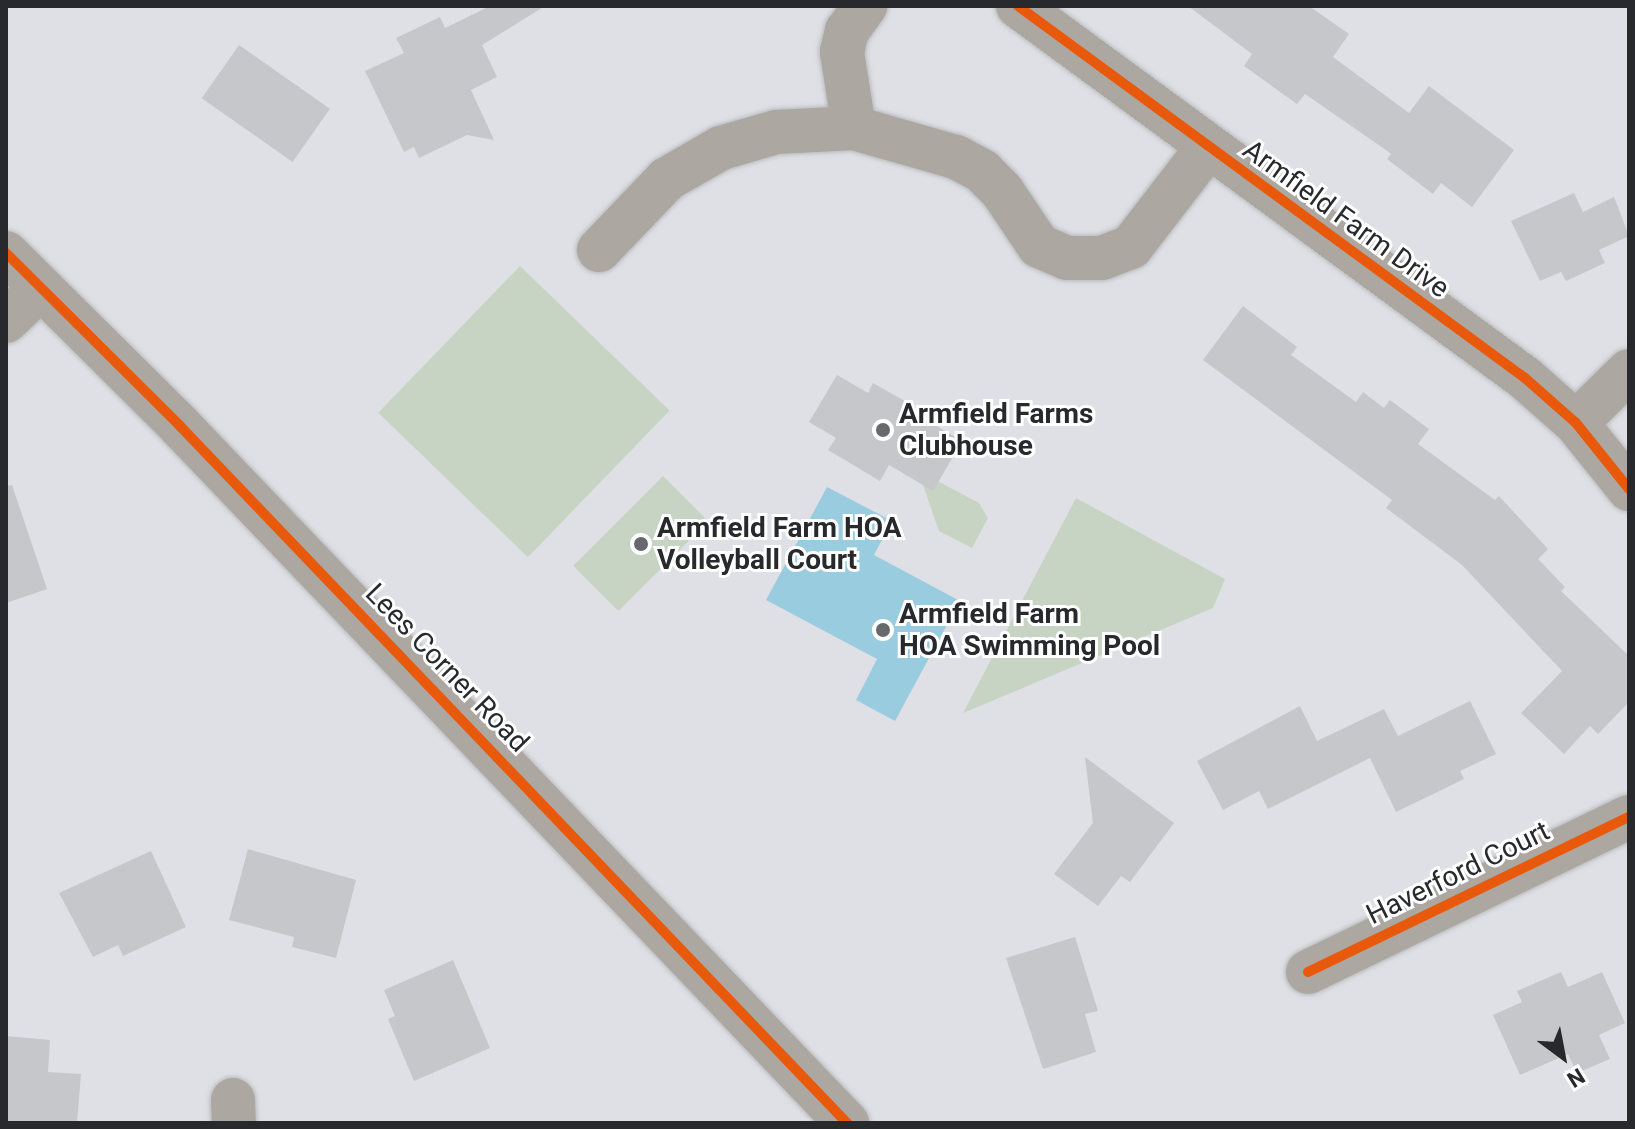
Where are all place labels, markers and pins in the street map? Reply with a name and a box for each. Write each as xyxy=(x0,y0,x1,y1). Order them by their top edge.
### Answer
place label: Armfield Farms Clubhouse xyxy=(899,397,1093,463)
marker: Armfield Farms Clubhouse xyxy=(874,421,892,439)
place label: Armfield Farm HOA Volleyball Court xyxy=(657,511,902,577)
marker: Armfield Farm HOA Volleyball Court xyxy=(632,535,650,553)
place label: Armfield Farm HOA Swimming Pool xyxy=(899,597,1160,663)
marker: Armfield Farm HOA Swimming Pool xyxy=(874,621,892,639)

